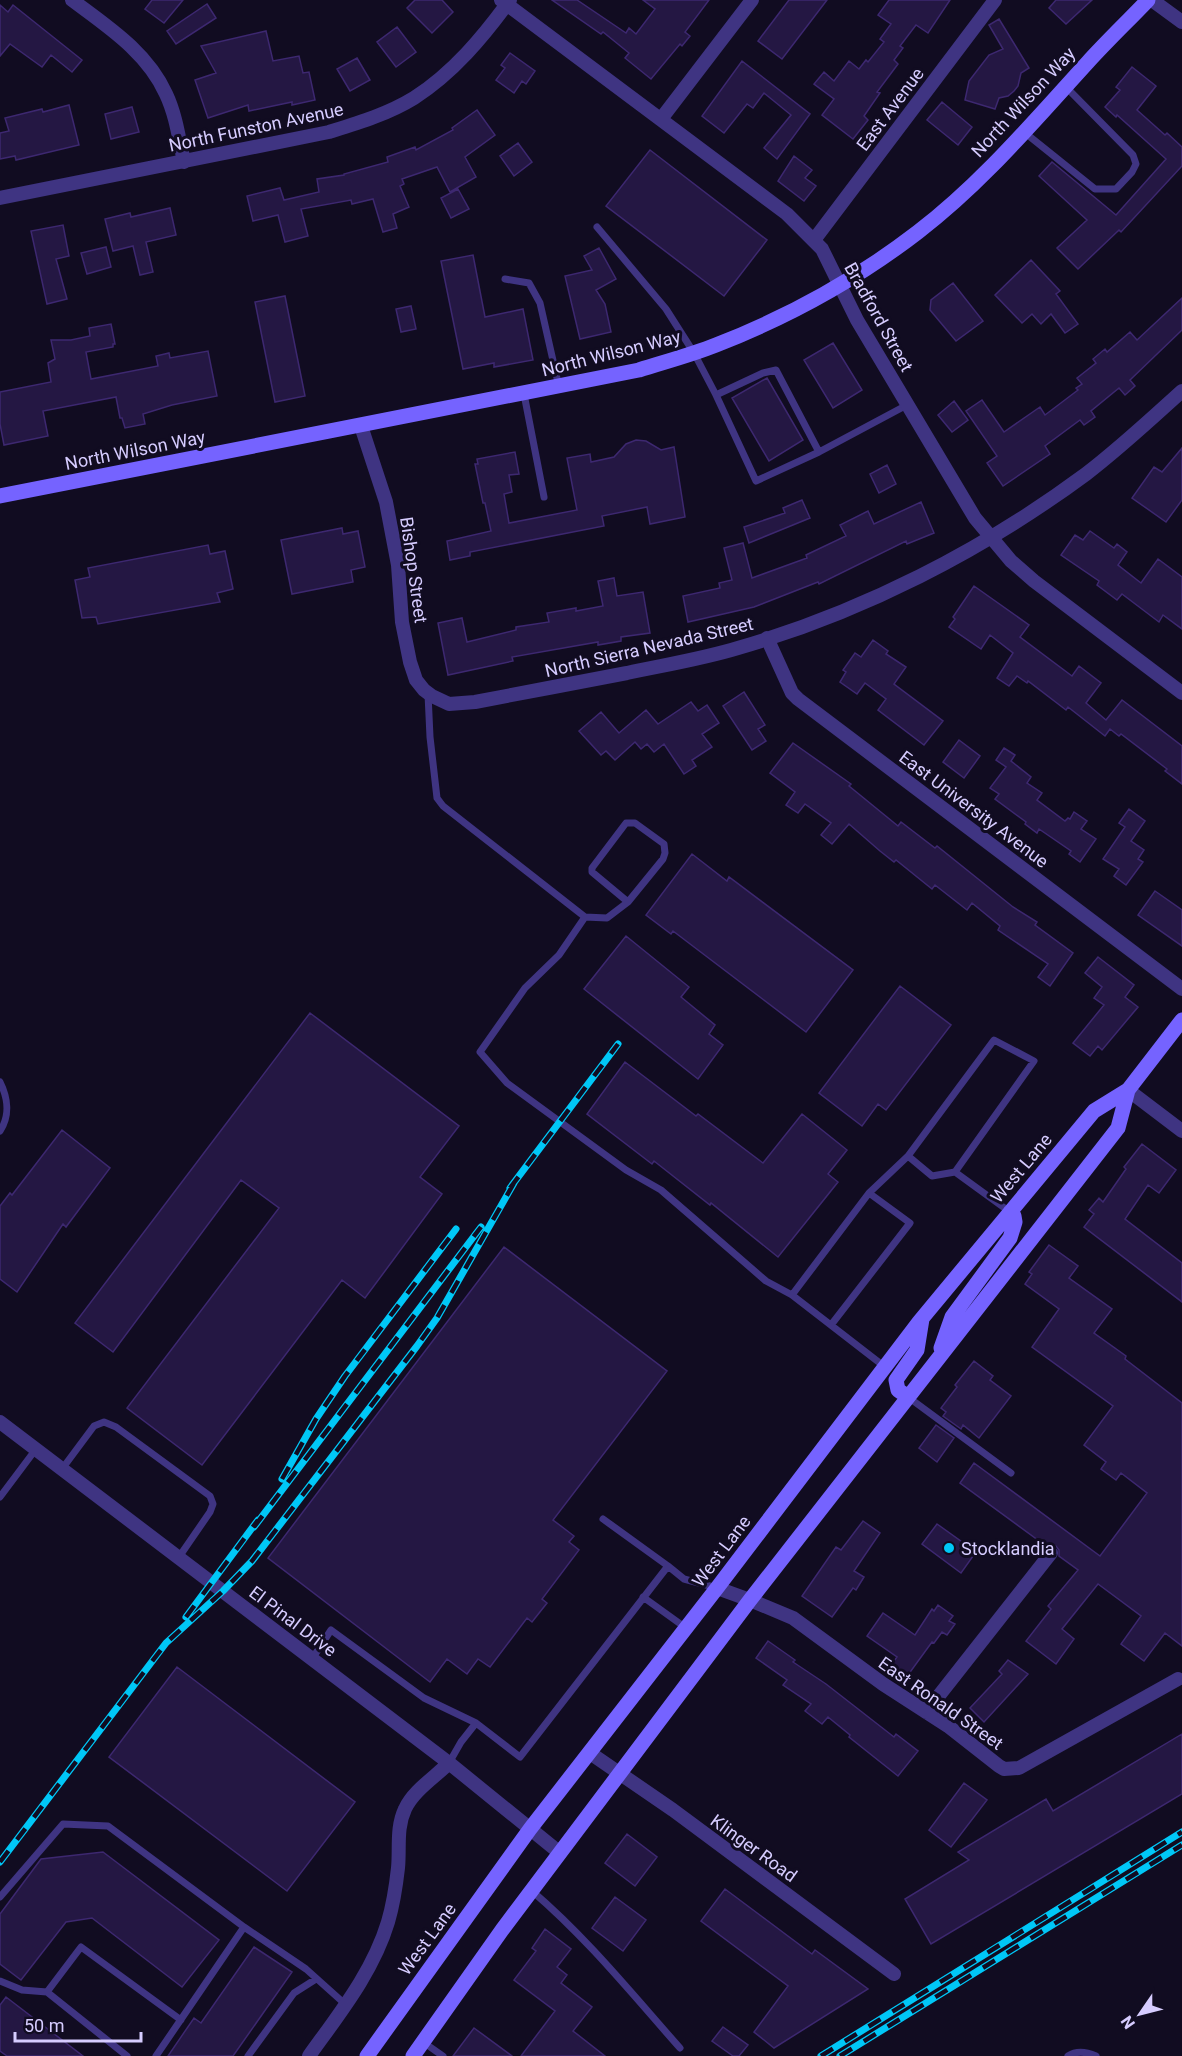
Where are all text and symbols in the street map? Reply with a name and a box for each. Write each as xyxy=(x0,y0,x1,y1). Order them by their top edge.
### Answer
street label: North Wilson Way xyxy=(967,42,1080,161)
street label: East Avenue xyxy=(852,63,928,155)
street label: North Funston Avenue xyxy=(167,98,345,156)
street label: Bradford Street xyxy=(840,259,918,375)
street label: North Wilson Way xyxy=(539,325,683,380)
street label: North Wilson Way xyxy=(63,426,207,474)
street label: Bishop Street xyxy=(396,515,432,625)
street label: North Sierra Nevada Street xyxy=(543,613,755,681)
street label: East University Avenue xyxy=(895,746,1053,872)
street label: West Lane xyxy=(986,1129,1056,1207)
street label: West Lane xyxy=(687,1511,755,1591)
place label: Stocklandia xyxy=(961,1538,1055,1559)
marker: Stocklandia xyxy=(942,1541,956,1555)
street label: El Pinal Drive xyxy=(245,1581,341,1661)
street label: East Ronald Street xyxy=(875,1652,1007,1754)
street label: Klinger Road xyxy=(707,1810,801,1886)
street label: West Lane xyxy=(394,1899,460,1979)
north arrow xyxy=(1110,1984,1170,2044)
scale bar xyxy=(15,2005,141,2043)
text: N xyxy=(1117,2012,1139,2032)
text: 50 m xyxy=(24,2015,64,2036)

